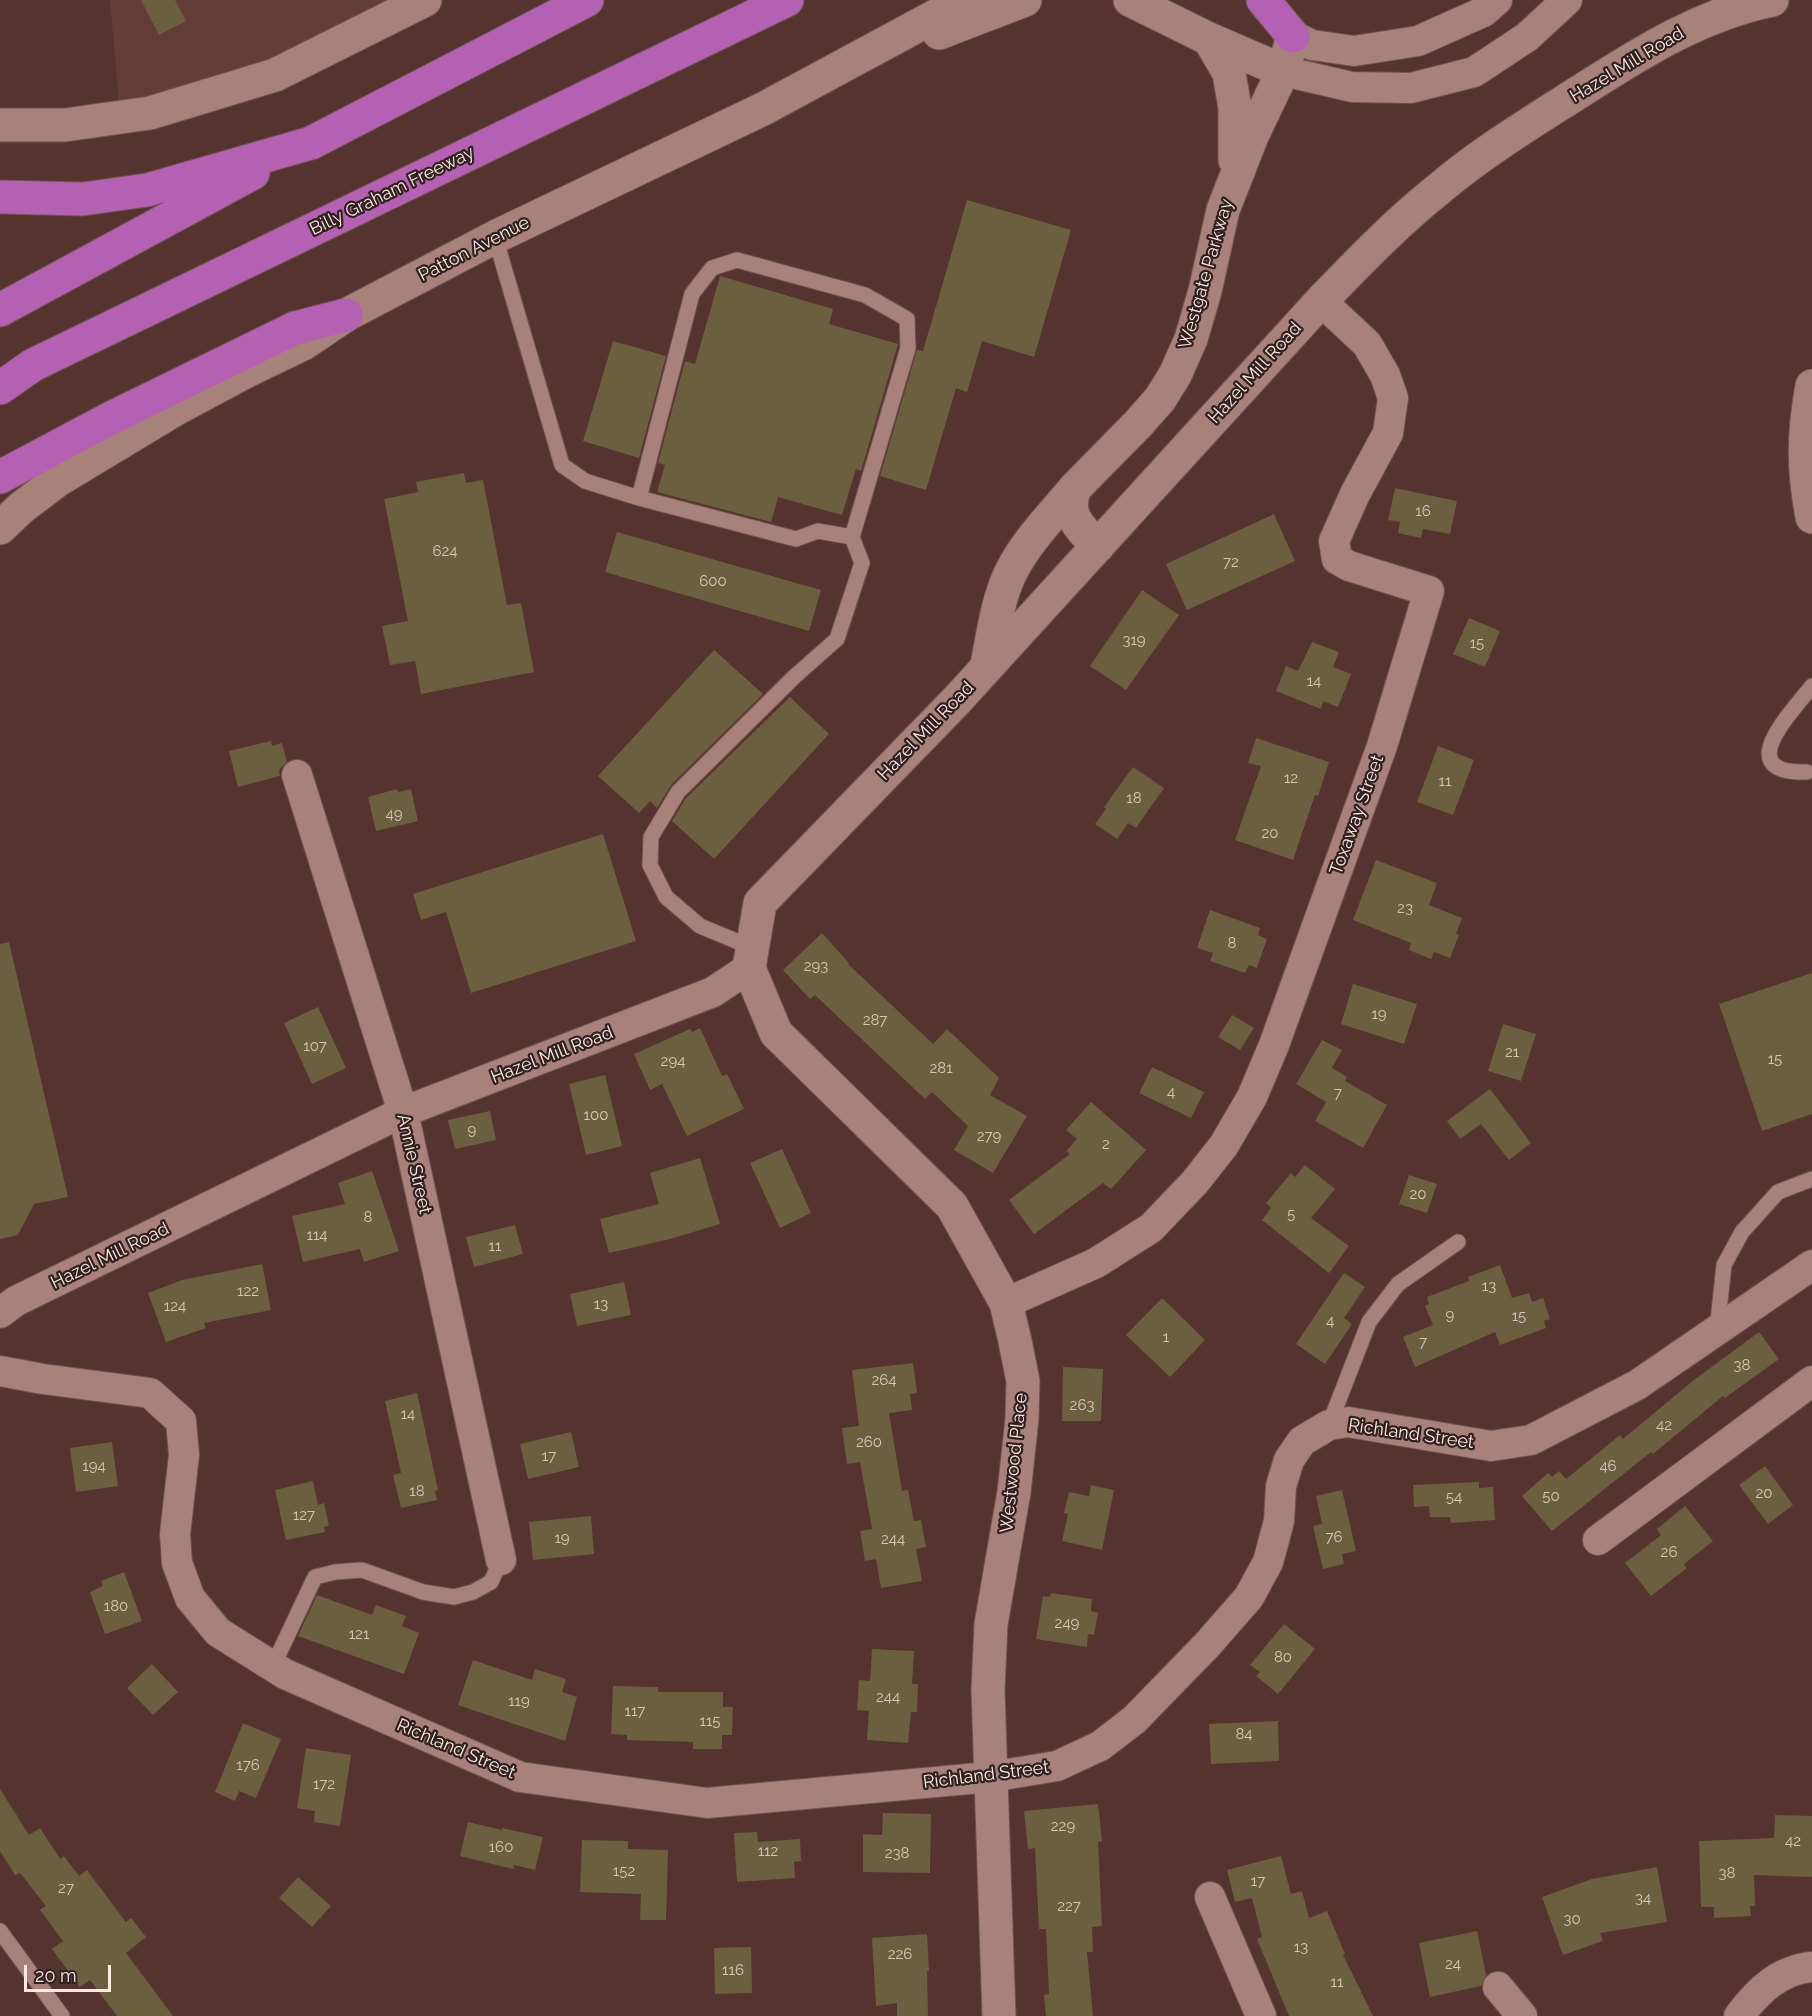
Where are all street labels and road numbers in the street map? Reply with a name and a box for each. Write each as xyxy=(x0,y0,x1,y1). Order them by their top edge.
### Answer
street label: Hazel Mill Road xyxy=(1566,23,1688,107)
street label: Billy Graham Freeway xyxy=(306,142,478,240)
street label: Westgate Parkway xyxy=(1174,196,1238,352)
street label: Patton Avenue xyxy=(415,212,533,286)
street label: Hazel Mill Road xyxy=(1204,318,1306,428)
street label: Hazel Mill Road xyxy=(873,677,979,785)
street label: Toxaway Street xyxy=(1325,752,1389,878)
street label: Hazel Mill Road xyxy=(488,1022,616,1088)
street label: Annie Street xyxy=(392,1112,436,1216)
street label: Hazel Mill Road xyxy=(47,1218,173,1294)
street label: Westwood Place xyxy=(996,1392,1032,1534)
street label: Richland Street xyxy=(1347,1414,1475,1454)
street label: Richland Street xyxy=(393,1714,519,1784)
street label: Richland Street xyxy=(922,1757,1050,1793)

